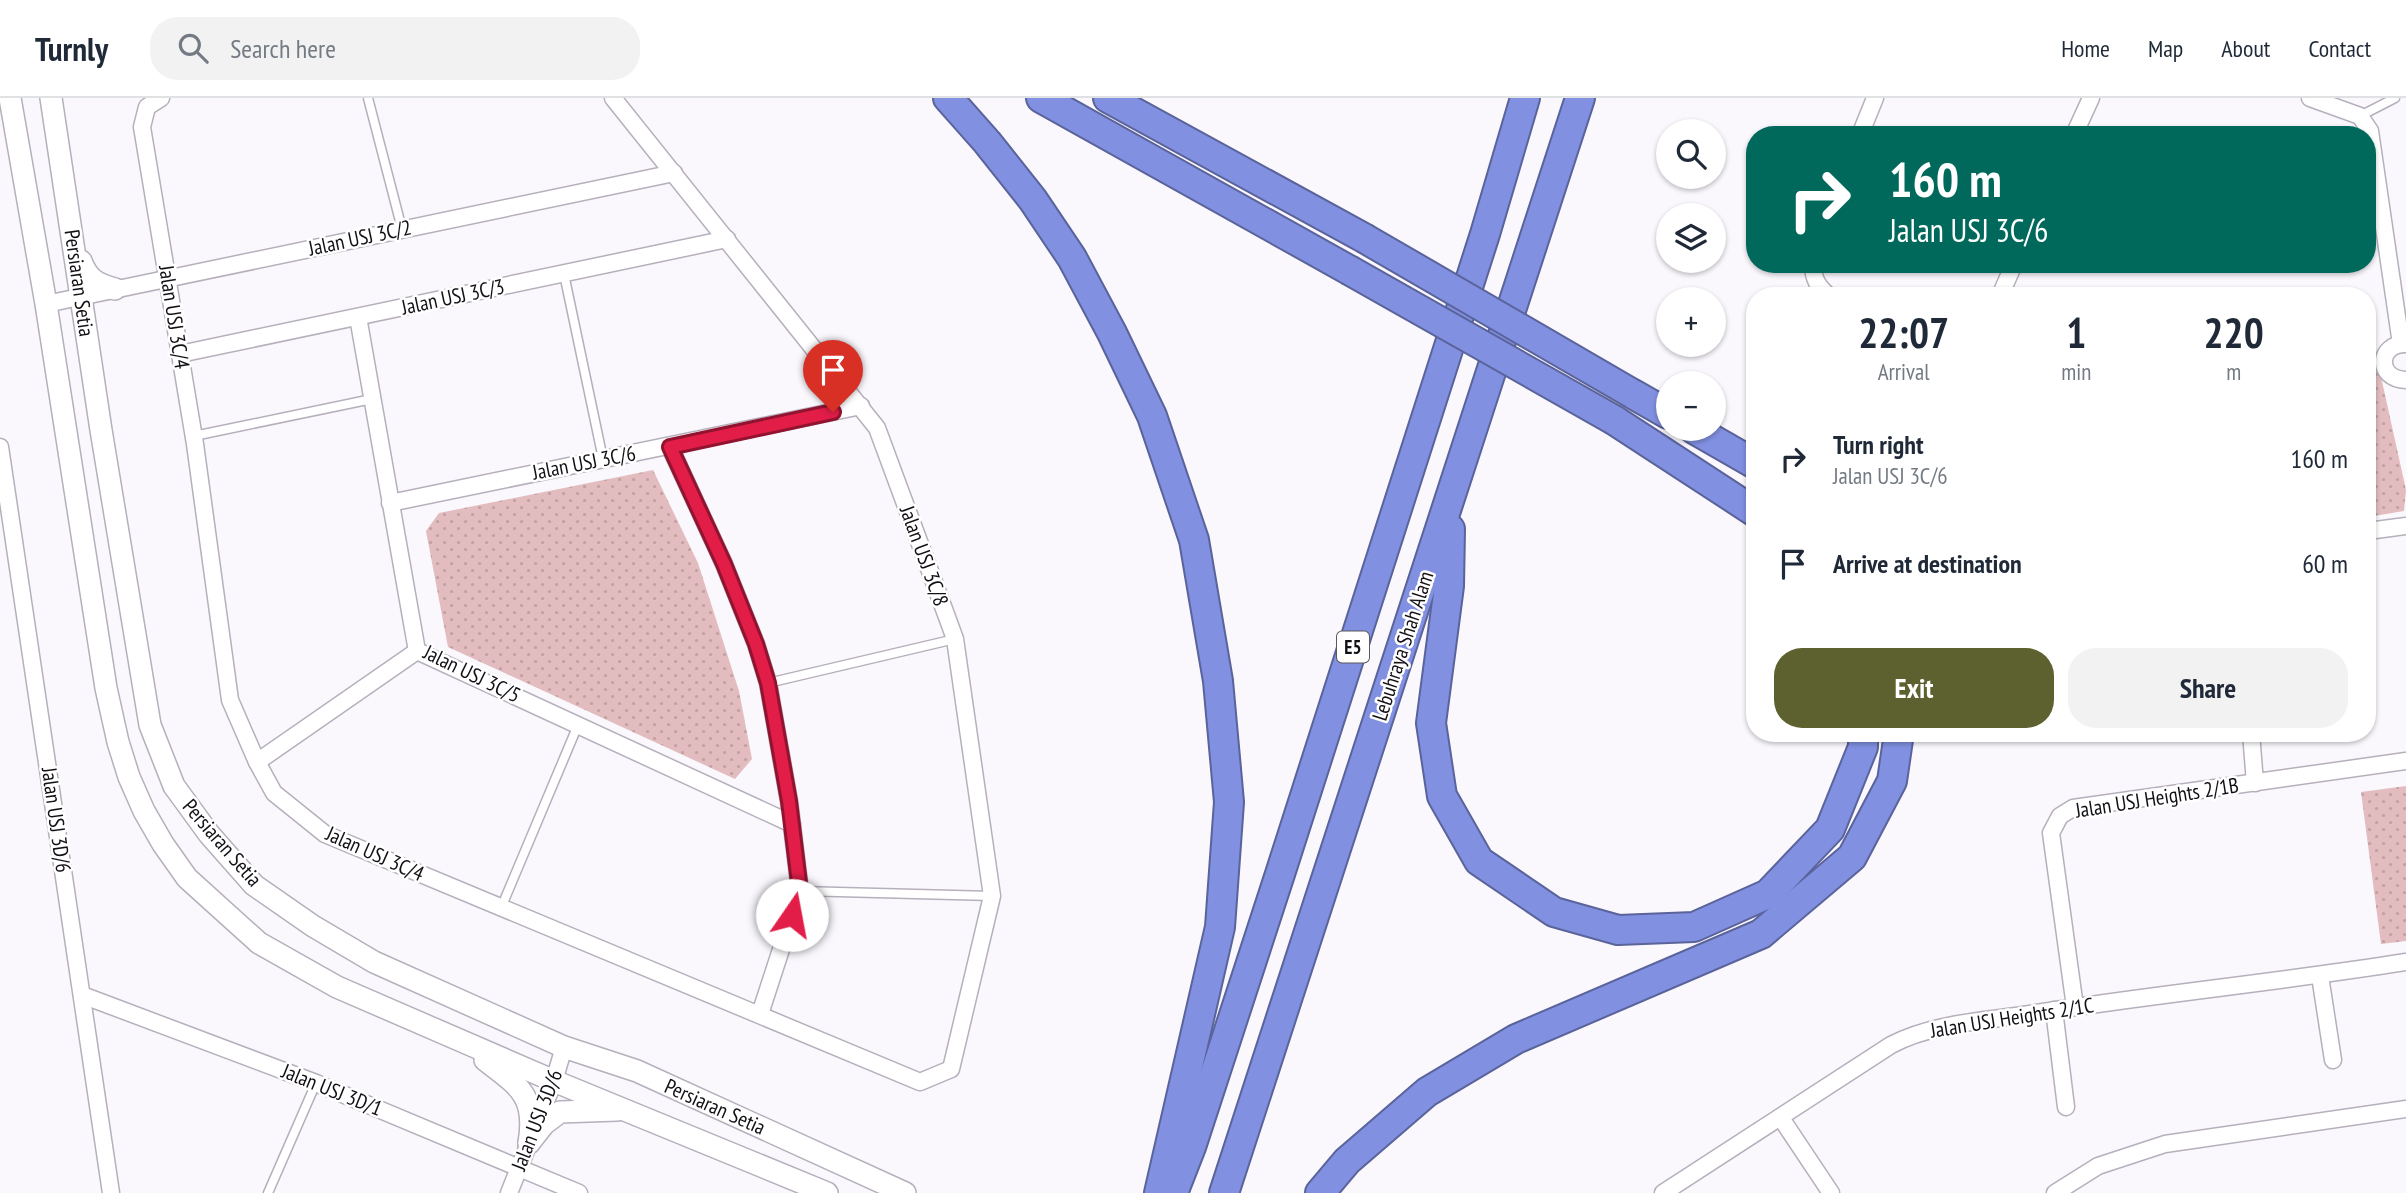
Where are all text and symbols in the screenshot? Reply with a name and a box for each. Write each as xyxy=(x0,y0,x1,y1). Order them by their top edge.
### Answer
search box xyxy=(150,17,640,80)
text: Turnly xyxy=(35,27,108,70)
icon: search xyxy=(174,29,212,67)
text: Search here xyxy=(230,32,336,65)
text: Home xyxy=(2061,33,2110,64)
text: Map xyxy=(2148,33,2183,64)
text: About xyxy=(2221,33,2270,64)
text: Contact xyxy=(2308,33,2371,64)
map controls xyxy=(1656,119,1726,441)
button: search xyxy=(1656,119,1726,189)
text: 160 m xyxy=(1889,147,2002,211)
icon: right xyxy=(1774,154,1865,245)
button: layers xyxy=(1656,203,1726,273)
text: Jalan USJ 3C/6 xyxy=(1889,209,2048,251)
street label: Jalan USJ 3C/2 xyxy=(305,213,414,262)
street label: Persiaran Setia xyxy=(59,228,100,338)
street label: Jalan USJ 3C/4 xyxy=(153,262,196,371)
street label: Jalan USJ 3C/3 xyxy=(398,272,507,321)
button: + xyxy=(1656,287,1726,357)
text: 22:07 xyxy=(1858,305,1949,360)
text: 1 xyxy=(2066,305,2086,360)
text: 220 xyxy=(2204,305,2264,360)
pin xyxy=(803,340,863,412)
icon: arrive xyxy=(814,351,852,389)
text: Arrival xyxy=(1878,357,1930,386)
text: min xyxy=(2061,357,2091,386)
text: m xyxy=(2226,357,2241,386)
button: − xyxy=(1656,371,1726,441)
text: Turn right xyxy=(1833,428,1924,461)
street label: Jalan USJ 3C/6 xyxy=(529,439,638,486)
icon: right xyxy=(1774,440,1812,478)
text: 160 m xyxy=(2290,442,2348,475)
text: Jalan USJ 3C/6 xyxy=(1833,461,1948,490)
street label: Jalan USJ 3C/8 xyxy=(894,501,955,610)
icon: arrive xyxy=(1774,545,1812,583)
text: Arrive at destination xyxy=(1833,547,2022,580)
text: 60 m xyxy=(2302,547,2348,580)
street label: Lebuhraya Shah Alam xyxy=(1366,568,1439,724)
road number: E5 xyxy=(1337,632,1369,662)
street label: Jalan USJ 3C/5 xyxy=(418,638,525,709)
button: Exit xyxy=(1774,648,2054,728)
button: Share xyxy=(2068,648,2348,728)
street label: Jalan USJ 3D/6 xyxy=(36,765,77,874)
street label: Jalan USJ Heights 2/1B xyxy=(2072,771,2241,824)
street label: Persiaran Setia xyxy=(177,793,268,892)
street label: Jalan USJ 3C/4 xyxy=(321,820,429,887)
position arrow xyxy=(755,878,829,952)
street label: Jalan USJ Heights 2/1C xyxy=(1927,991,2096,1044)
street label: Jalan USJ 3D/1 xyxy=(277,1057,386,1122)
street label: Jalan USJ 3D/6 xyxy=(505,1066,568,1175)
street label: Persiaran Setia xyxy=(661,1072,770,1141)

